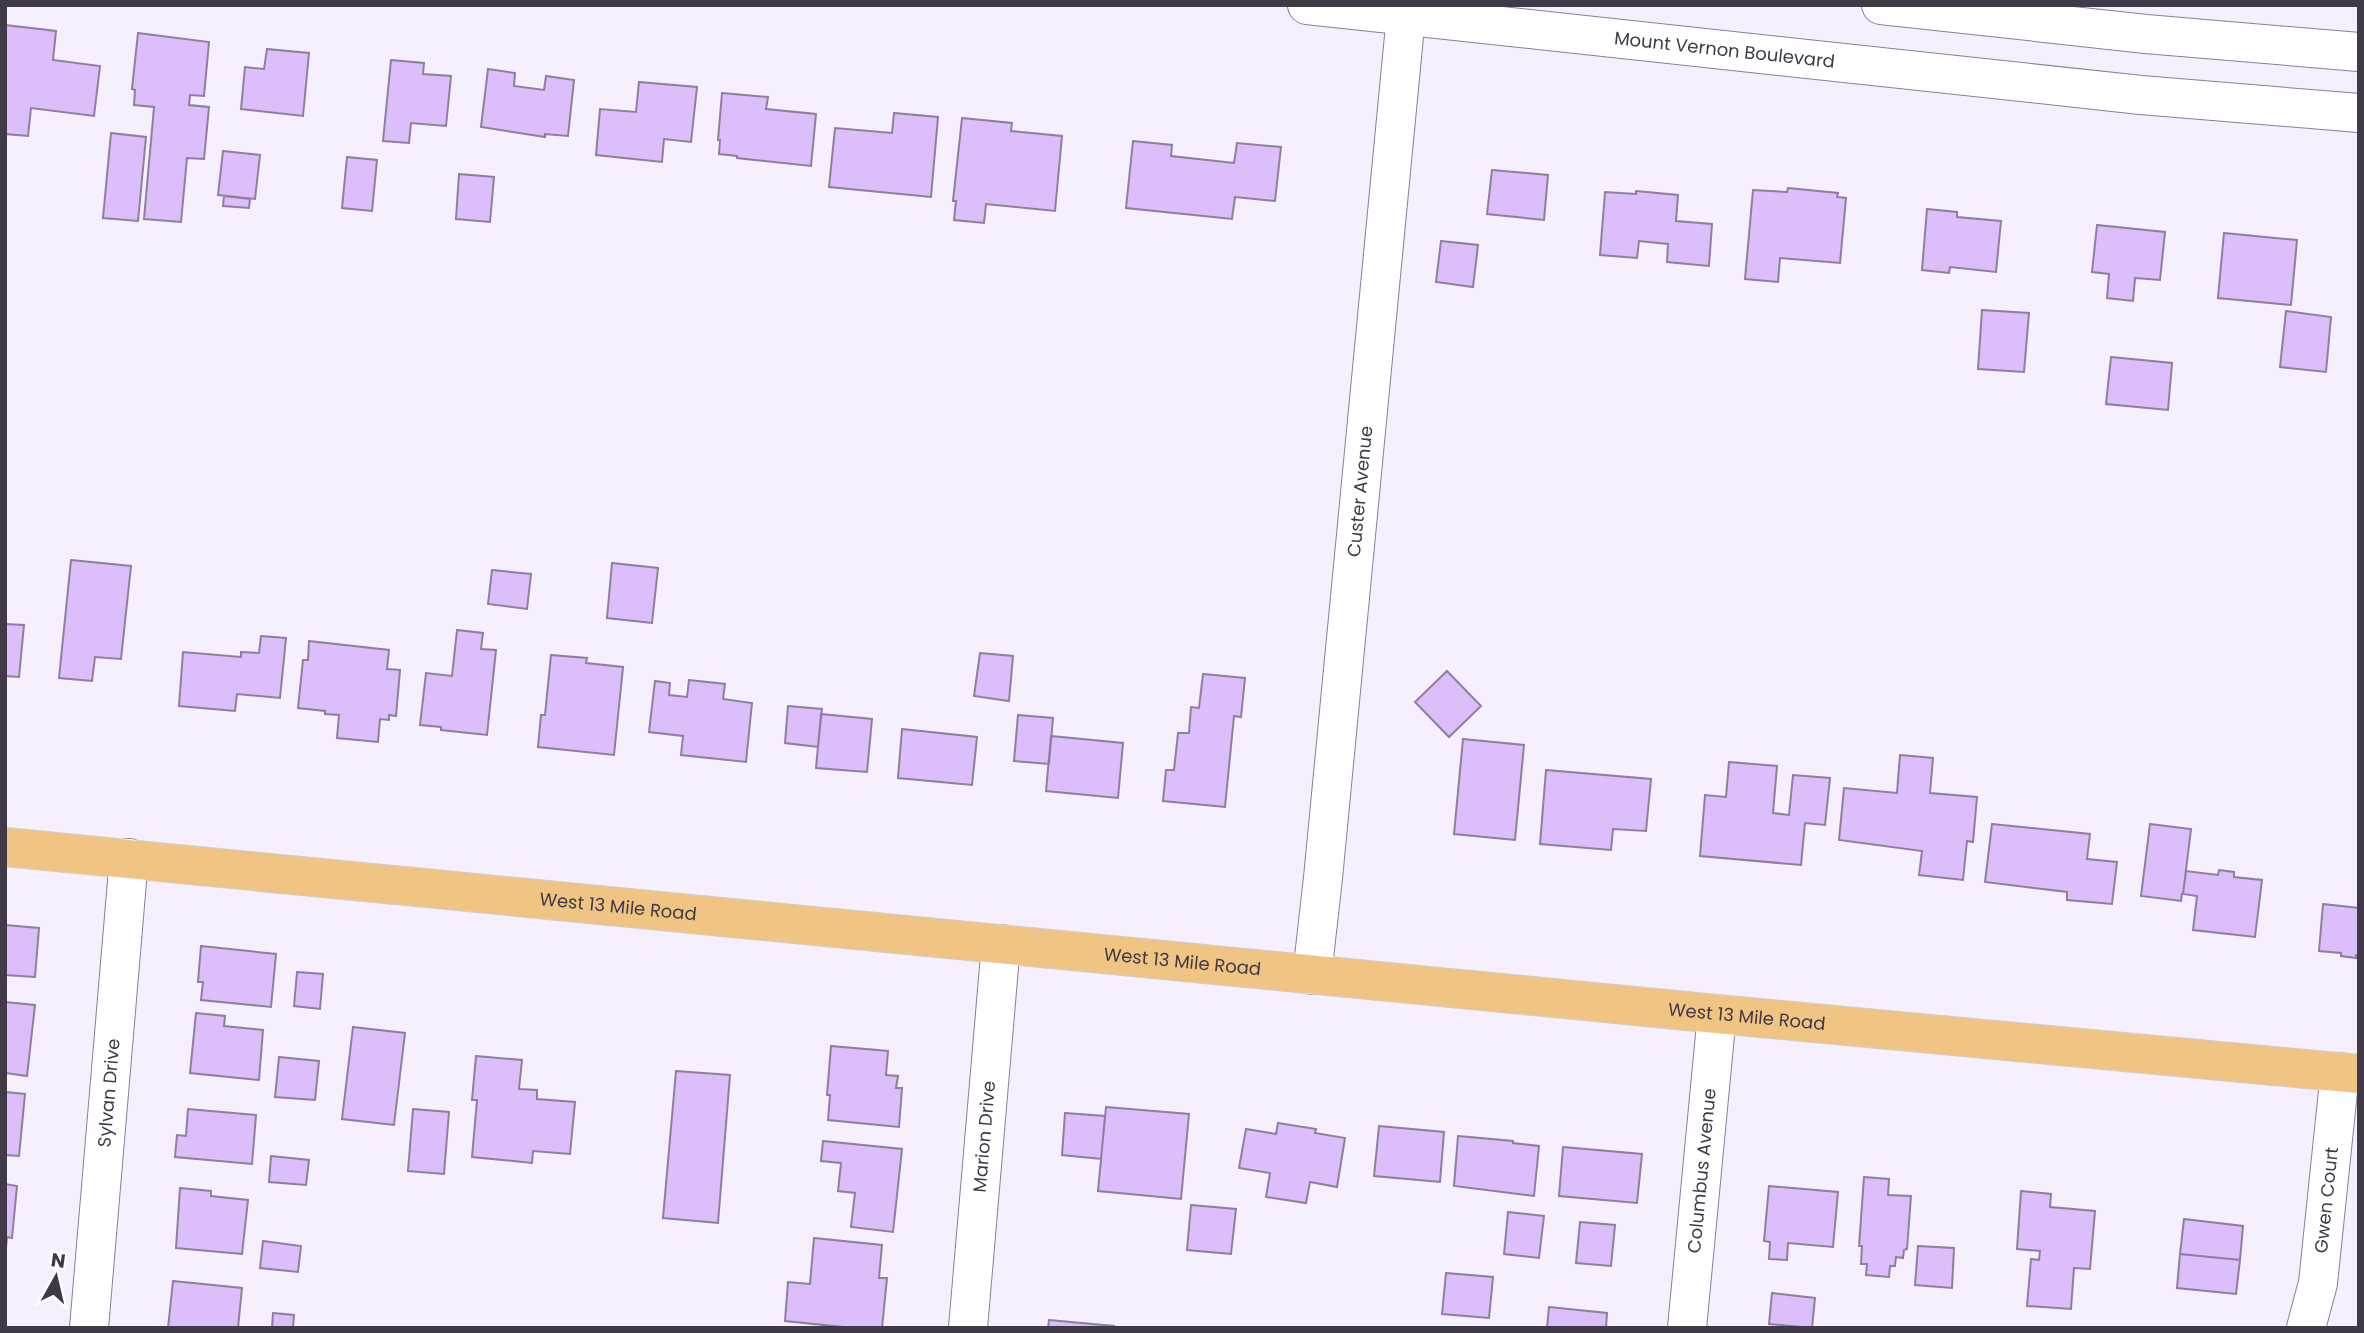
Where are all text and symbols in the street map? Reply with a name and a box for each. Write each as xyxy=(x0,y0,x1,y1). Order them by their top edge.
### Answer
street label: Mount Vernon Boulevard xyxy=(1613,25,1836,74)
street label: Custer Avenue xyxy=(1341,425,1378,558)
street label: West 13 Mile Road xyxy=(538,886,698,926)
street label: West 13 Mile Road xyxy=(1103,941,1262,981)
street label: West 13 Mile Road xyxy=(1667,996,1827,1036)
street label: Sylvan Drive xyxy=(91,1037,126,1148)
street label: Marion Drive xyxy=(967,1080,1001,1193)
street label: Columbus Avenue xyxy=(1681,1087,1722,1254)
street label: Gwen Court xyxy=(2308,1146,2344,1254)
north arrow xyxy=(21,1242,91,1312)
text: N xyxy=(49,1246,67,1275)

